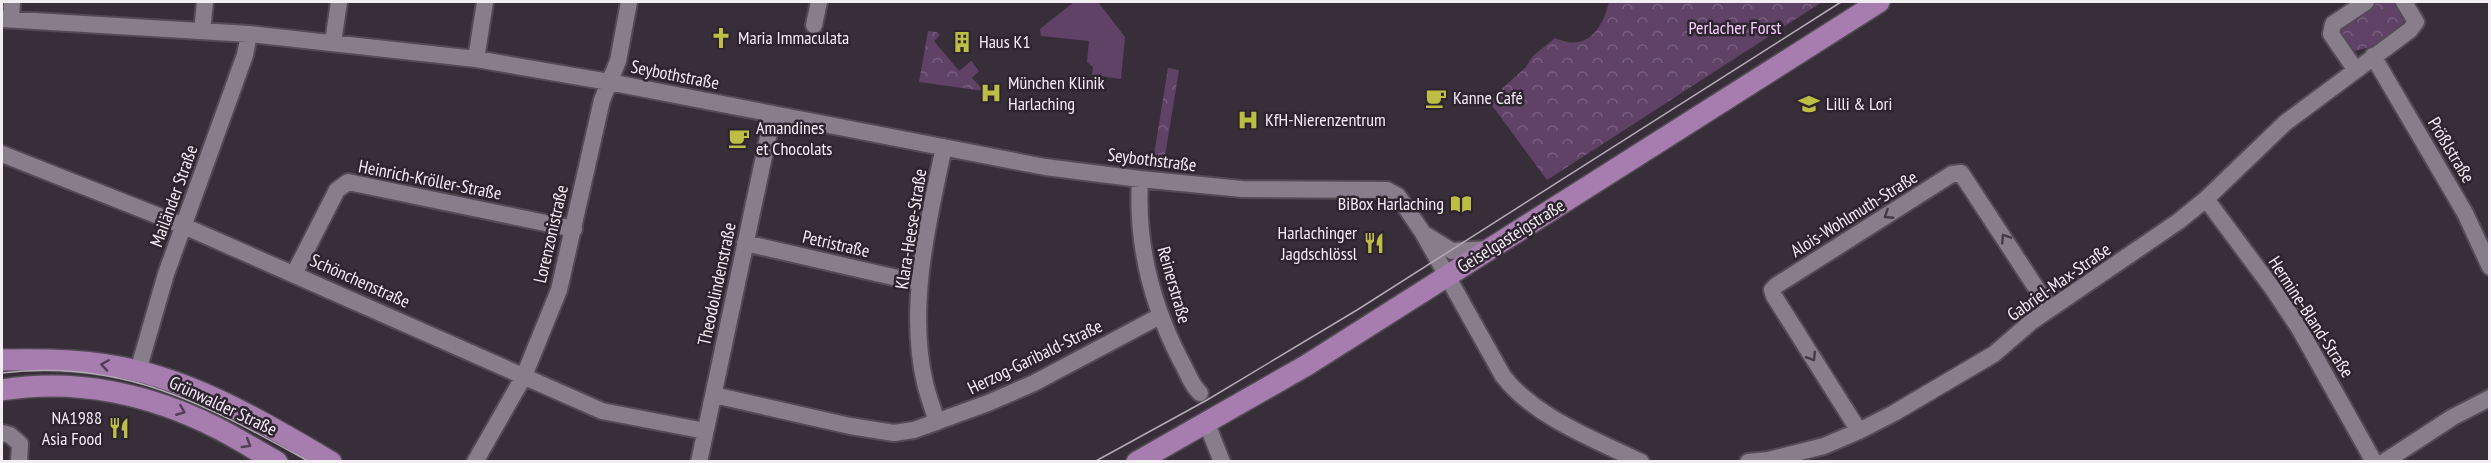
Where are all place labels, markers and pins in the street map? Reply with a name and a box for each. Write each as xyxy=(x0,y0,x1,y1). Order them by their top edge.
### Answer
church icon: Maria Immaculata xyxy=(709,26,733,50)
place label: Maria Immaculata xyxy=(738,26,849,49)
building icon: Haus K1 xyxy=(950,30,974,54)
place label: Haus K1 xyxy=(979,30,1031,53)
place label: München Klinik Harlaching xyxy=(1008,71,1104,115)
hospital icon: München Klinik Harlaching xyxy=(979,81,1003,105)
cafe icon: Kanne Café xyxy=(1424,86,1448,110)
place label: Kanne Café xyxy=(1453,86,1523,109)
school or university icon: Lilli & Lori xyxy=(1797,92,1821,116)
place label: Lilli & Lori xyxy=(1826,92,1892,115)
hospital icon: KfH-Nierenzentrum xyxy=(1236,108,1260,132)
place label: KfH-Nierenzentrum xyxy=(1265,108,1386,131)
place label: Amandines et Chocolats xyxy=(756,116,832,160)
cafe icon: Amandines et Chocolats xyxy=(727,126,751,150)
place label: BiBox Harlaching xyxy=(1338,192,1444,215)
library icon: BiBox Harlaching xyxy=(1449,192,1473,216)
place label: Harlachinger Jagdschlössl xyxy=(1278,221,1358,265)
restaurant icon: Harlachinger Jagdschlössl xyxy=(1362,231,1386,255)
place label: NA1988 Asia Food xyxy=(42,406,102,450)
restaurant icon: NA1988 Asia Food xyxy=(107,416,131,440)

